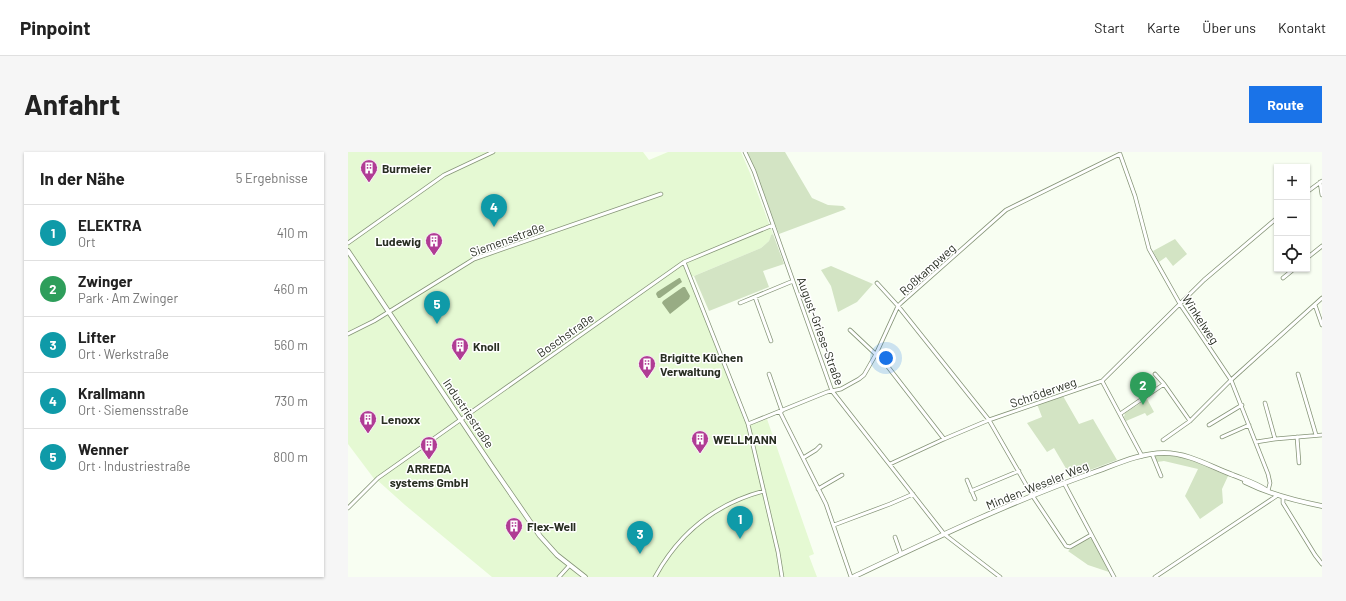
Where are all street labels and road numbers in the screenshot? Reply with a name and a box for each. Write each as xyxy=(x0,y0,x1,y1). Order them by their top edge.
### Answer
street label: Siemensstraße xyxy=(468,219,546,259)
street label: Roßkampweg xyxy=(896,240,958,298)
street label: August-Griese-Straße xyxy=(795,275,847,387)
street label: Winkelweg xyxy=(1180,292,1222,346)
street label: Boschstraße xyxy=(534,310,596,360)
street label: Schröderweg xyxy=(1008,374,1078,410)
street label: Industriestraße xyxy=(441,376,497,450)
street label: Minden-Weseler Weg xyxy=(984,458,1090,512)

